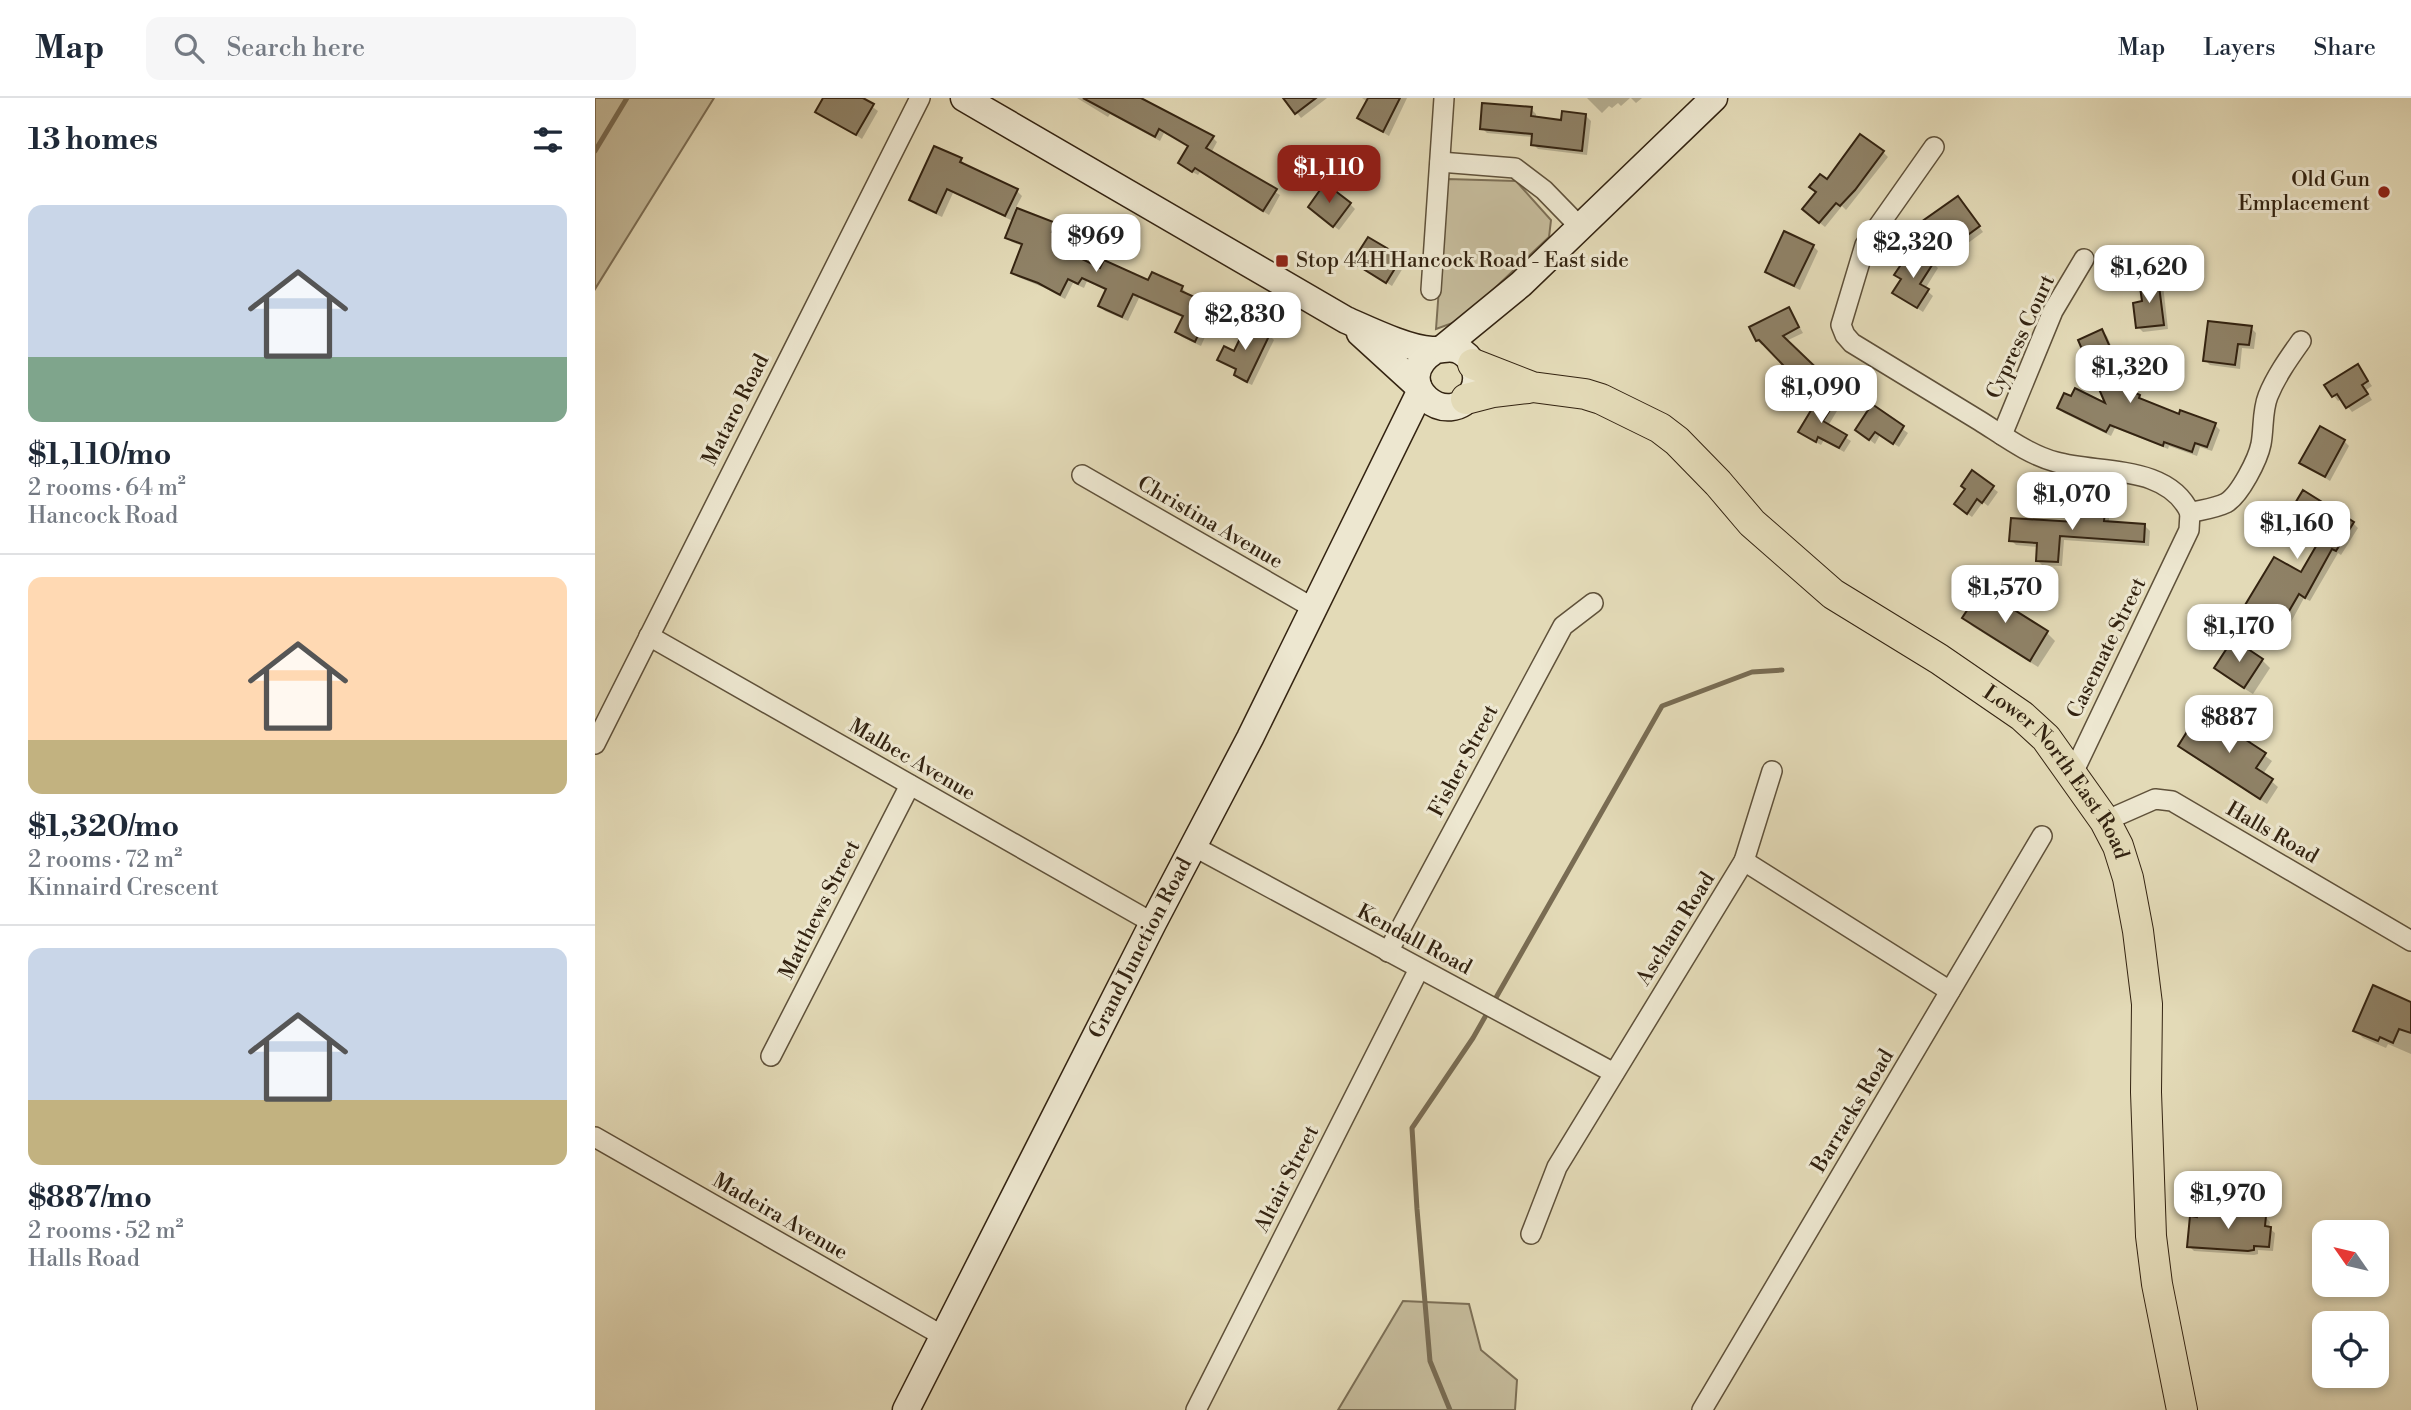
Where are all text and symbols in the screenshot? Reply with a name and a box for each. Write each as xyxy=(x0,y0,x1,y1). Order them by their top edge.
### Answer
search box xyxy=(146,17,636,80)
text: Map xyxy=(35,28,104,69)
icon: search xyxy=(170,29,208,67)
text: Search here xyxy=(226,32,365,64)
text: Map xyxy=(2118,33,2165,63)
text: Layers xyxy=(2203,33,2275,63)
text: Share xyxy=(2313,33,2376,63)
text: 13 homes xyxy=(28,121,158,159)
icon: filters xyxy=(529,121,567,159)
pin: $1,110 xyxy=(1272,146,1386,205)
text: $1,110 xyxy=(1293,154,1365,182)
place label: Old Gun Emplacement xyxy=(2238,167,2371,217)
marker: Old Gun Emplacement xyxy=(2376,184,2392,200)
pin: $969 xyxy=(1055,214,1137,274)
pin: $2,320 xyxy=(1856,220,1970,280)
text: $969 xyxy=(1067,223,1125,251)
text: $2,320 xyxy=(1873,229,1953,257)
pin: $1,620 xyxy=(2092,246,2206,305)
place label: Stop 44H Hancock Road - East side xyxy=(1296,248,1629,274)
icon: home xyxy=(235,251,361,377)
marker: Stop 44H Hancock Road - East side xyxy=(1274,253,1290,269)
text: $1,620 xyxy=(2110,254,2188,282)
street label: Cypress Court xyxy=(1981,270,2061,403)
pin: $2,830 xyxy=(1188,292,1302,352)
text: $2,830 xyxy=(1205,301,1285,329)
pin: $1,320 xyxy=(2073,345,2187,405)
street label: Mataro Road xyxy=(697,350,775,470)
text: $1,320 xyxy=(2091,354,2169,382)
pin: $1,090 xyxy=(1764,366,1878,425)
text: $1,090 xyxy=(1781,374,1861,402)
text: $1,110/mo xyxy=(28,436,171,474)
street label: Christina Avenue xyxy=(1133,471,1287,575)
pin: $1,070 xyxy=(2015,472,2129,532)
text: 2 rooms · 64 m² xyxy=(28,474,186,502)
text: $1,070 xyxy=(2033,481,2111,509)
text: Hancock Road xyxy=(28,502,178,530)
pin: $1,160 xyxy=(2240,502,2354,561)
text: $1,160 xyxy=(2260,510,2334,538)
pin: $1,570 xyxy=(1948,566,2062,625)
street label: Casemate Street xyxy=(2062,573,2152,723)
text: $1,570 xyxy=(1967,574,2043,602)
pin: $1,170 xyxy=(2182,604,2296,664)
text: $1,170 xyxy=(2203,613,2275,641)
icon: home xyxy=(235,623,361,749)
street label: Lower North East Road xyxy=(1978,680,2134,862)
pin: $887 xyxy=(2188,696,2270,755)
street label: Fisher Street xyxy=(1424,700,1505,822)
text: $887 xyxy=(2201,704,2257,732)
street label: Malbec Avenue xyxy=(844,713,980,807)
street label: Halls Road xyxy=(2221,796,2323,870)
text: $1,320/mo xyxy=(28,808,179,846)
street label: Matthews Street xyxy=(774,836,867,984)
text: 2 rooms · 72 m² xyxy=(28,846,182,874)
street label: Grand Junction Road xyxy=(1084,853,1198,1043)
street label: Ascham Road xyxy=(1630,868,1721,991)
text: Kinnaird Crescent xyxy=(28,874,219,902)
street label: Kendall Road xyxy=(1352,899,1476,981)
icon: home xyxy=(235,994,361,1120)
street label: Barracks Road xyxy=(1806,1045,1900,1178)
street label: Altair Street xyxy=(1249,1121,1325,1238)
street label: Madeira Avenue xyxy=(708,1168,852,1266)
pin: $1,970 xyxy=(2171,1172,2285,1231)
text: $887/mo xyxy=(28,1179,152,1217)
text: $1,970 xyxy=(2190,1180,2266,1208)
text: 2 rooms · 52 m² xyxy=(28,1217,184,1245)
north arrow xyxy=(2312,1220,2389,1297)
map controls xyxy=(2312,1220,2389,1388)
text: Halls Road xyxy=(28,1245,140,1273)
button: locate xyxy=(2312,1311,2389,1388)

